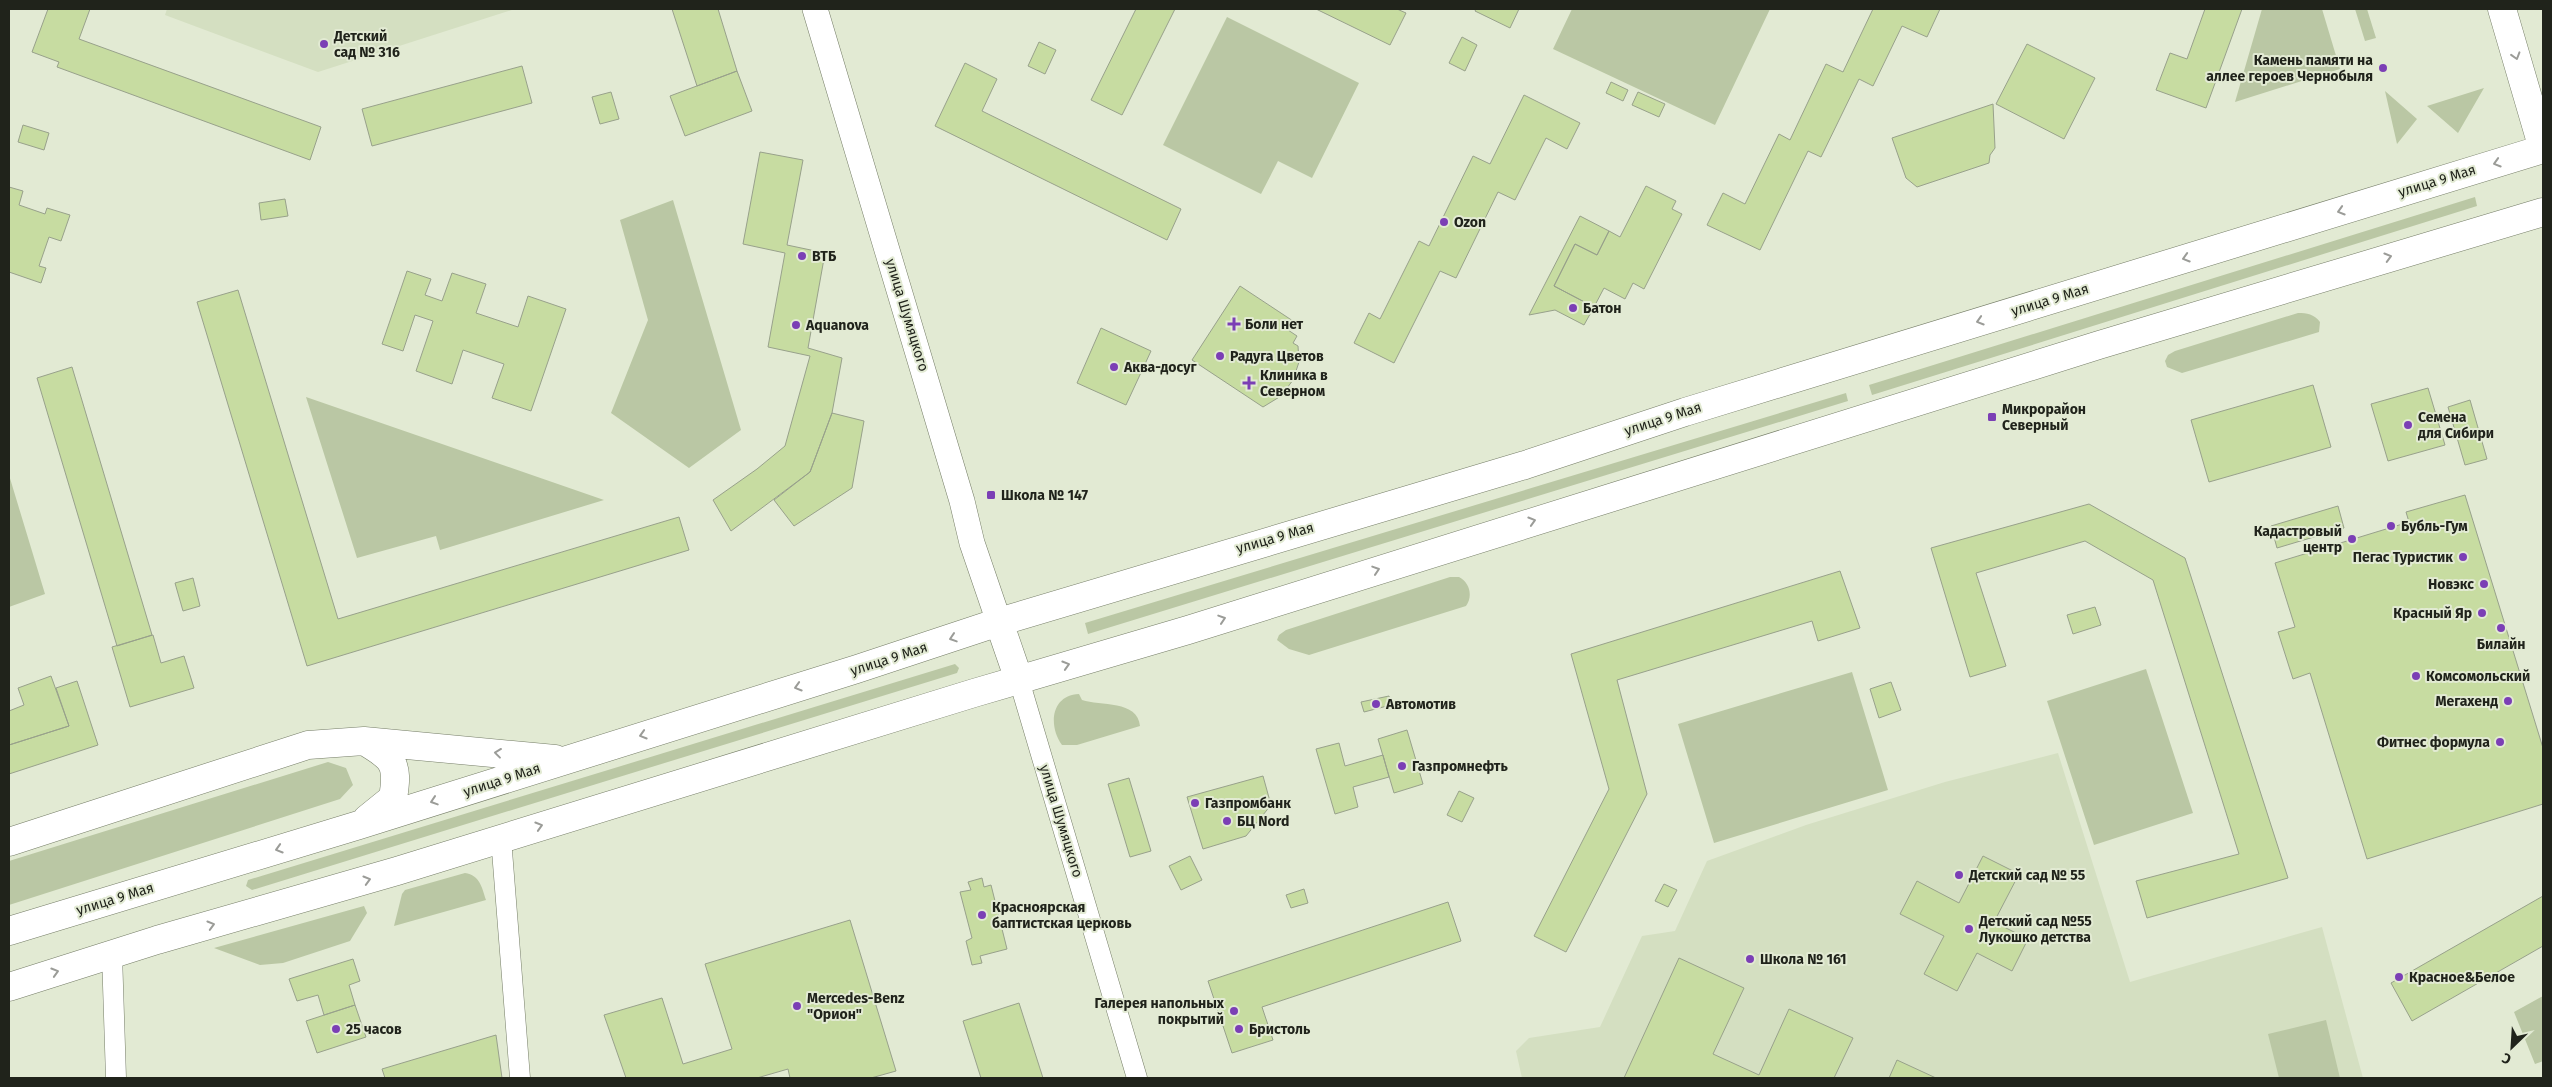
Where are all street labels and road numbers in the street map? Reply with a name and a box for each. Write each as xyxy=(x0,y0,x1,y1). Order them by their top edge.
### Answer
street label: улица 9 Мая xyxy=(2396,161,2478,201)
street label: улица Шумяцкого xyxy=(882,257,932,373)
street label: улица 9 Мая xyxy=(2009,280,2091,320)
street label: улица 9 Мая xyxy=(1622,399,1704,439)
street label: улица 9 Мая xyxy=(1234,519,1316,557)
street label: улица 9 Мая xyxy=(848,639,930,679)
street label: улица 9 Мая xyxy=(461,760,543,800)
street label: улица Шумяцкого xyxy=(1036,763,1086,879)
street label: улица 9 Мая xyxy=(74,879,156,919)

